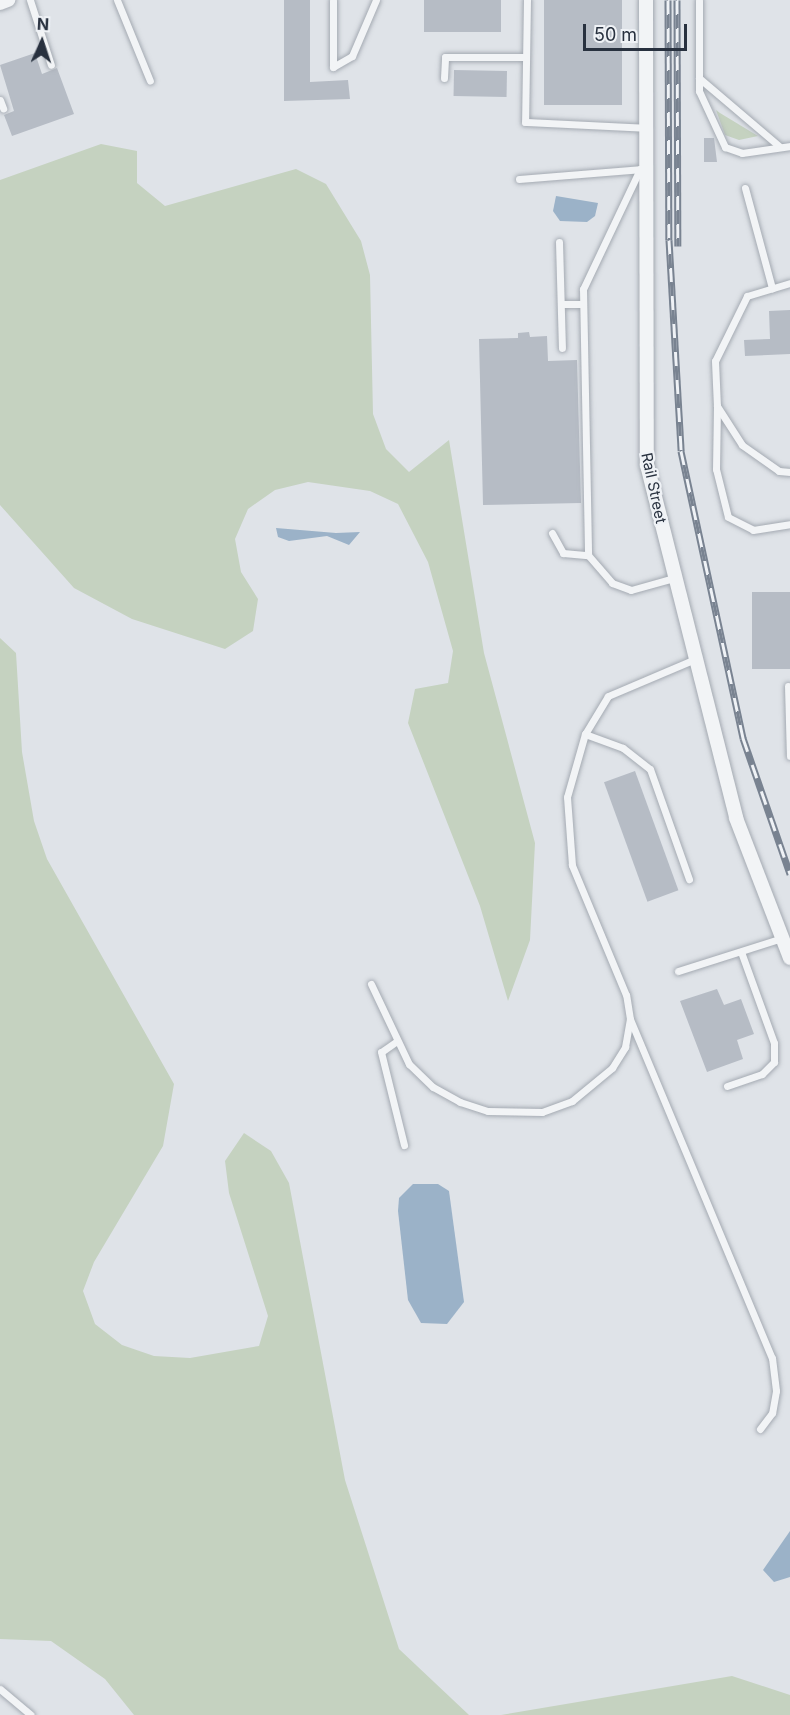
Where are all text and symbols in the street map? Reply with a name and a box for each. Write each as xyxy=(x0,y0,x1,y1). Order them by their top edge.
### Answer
north arrow xyxy=(12,12,72,72)
scale bar xyxy=(586,12,690,50)
text: N xyxy=(36,14,50,34)
text: 50 m xyxy=(594,24,637,45)
street label: Rail Street xyxy=(638,451,670,525)

